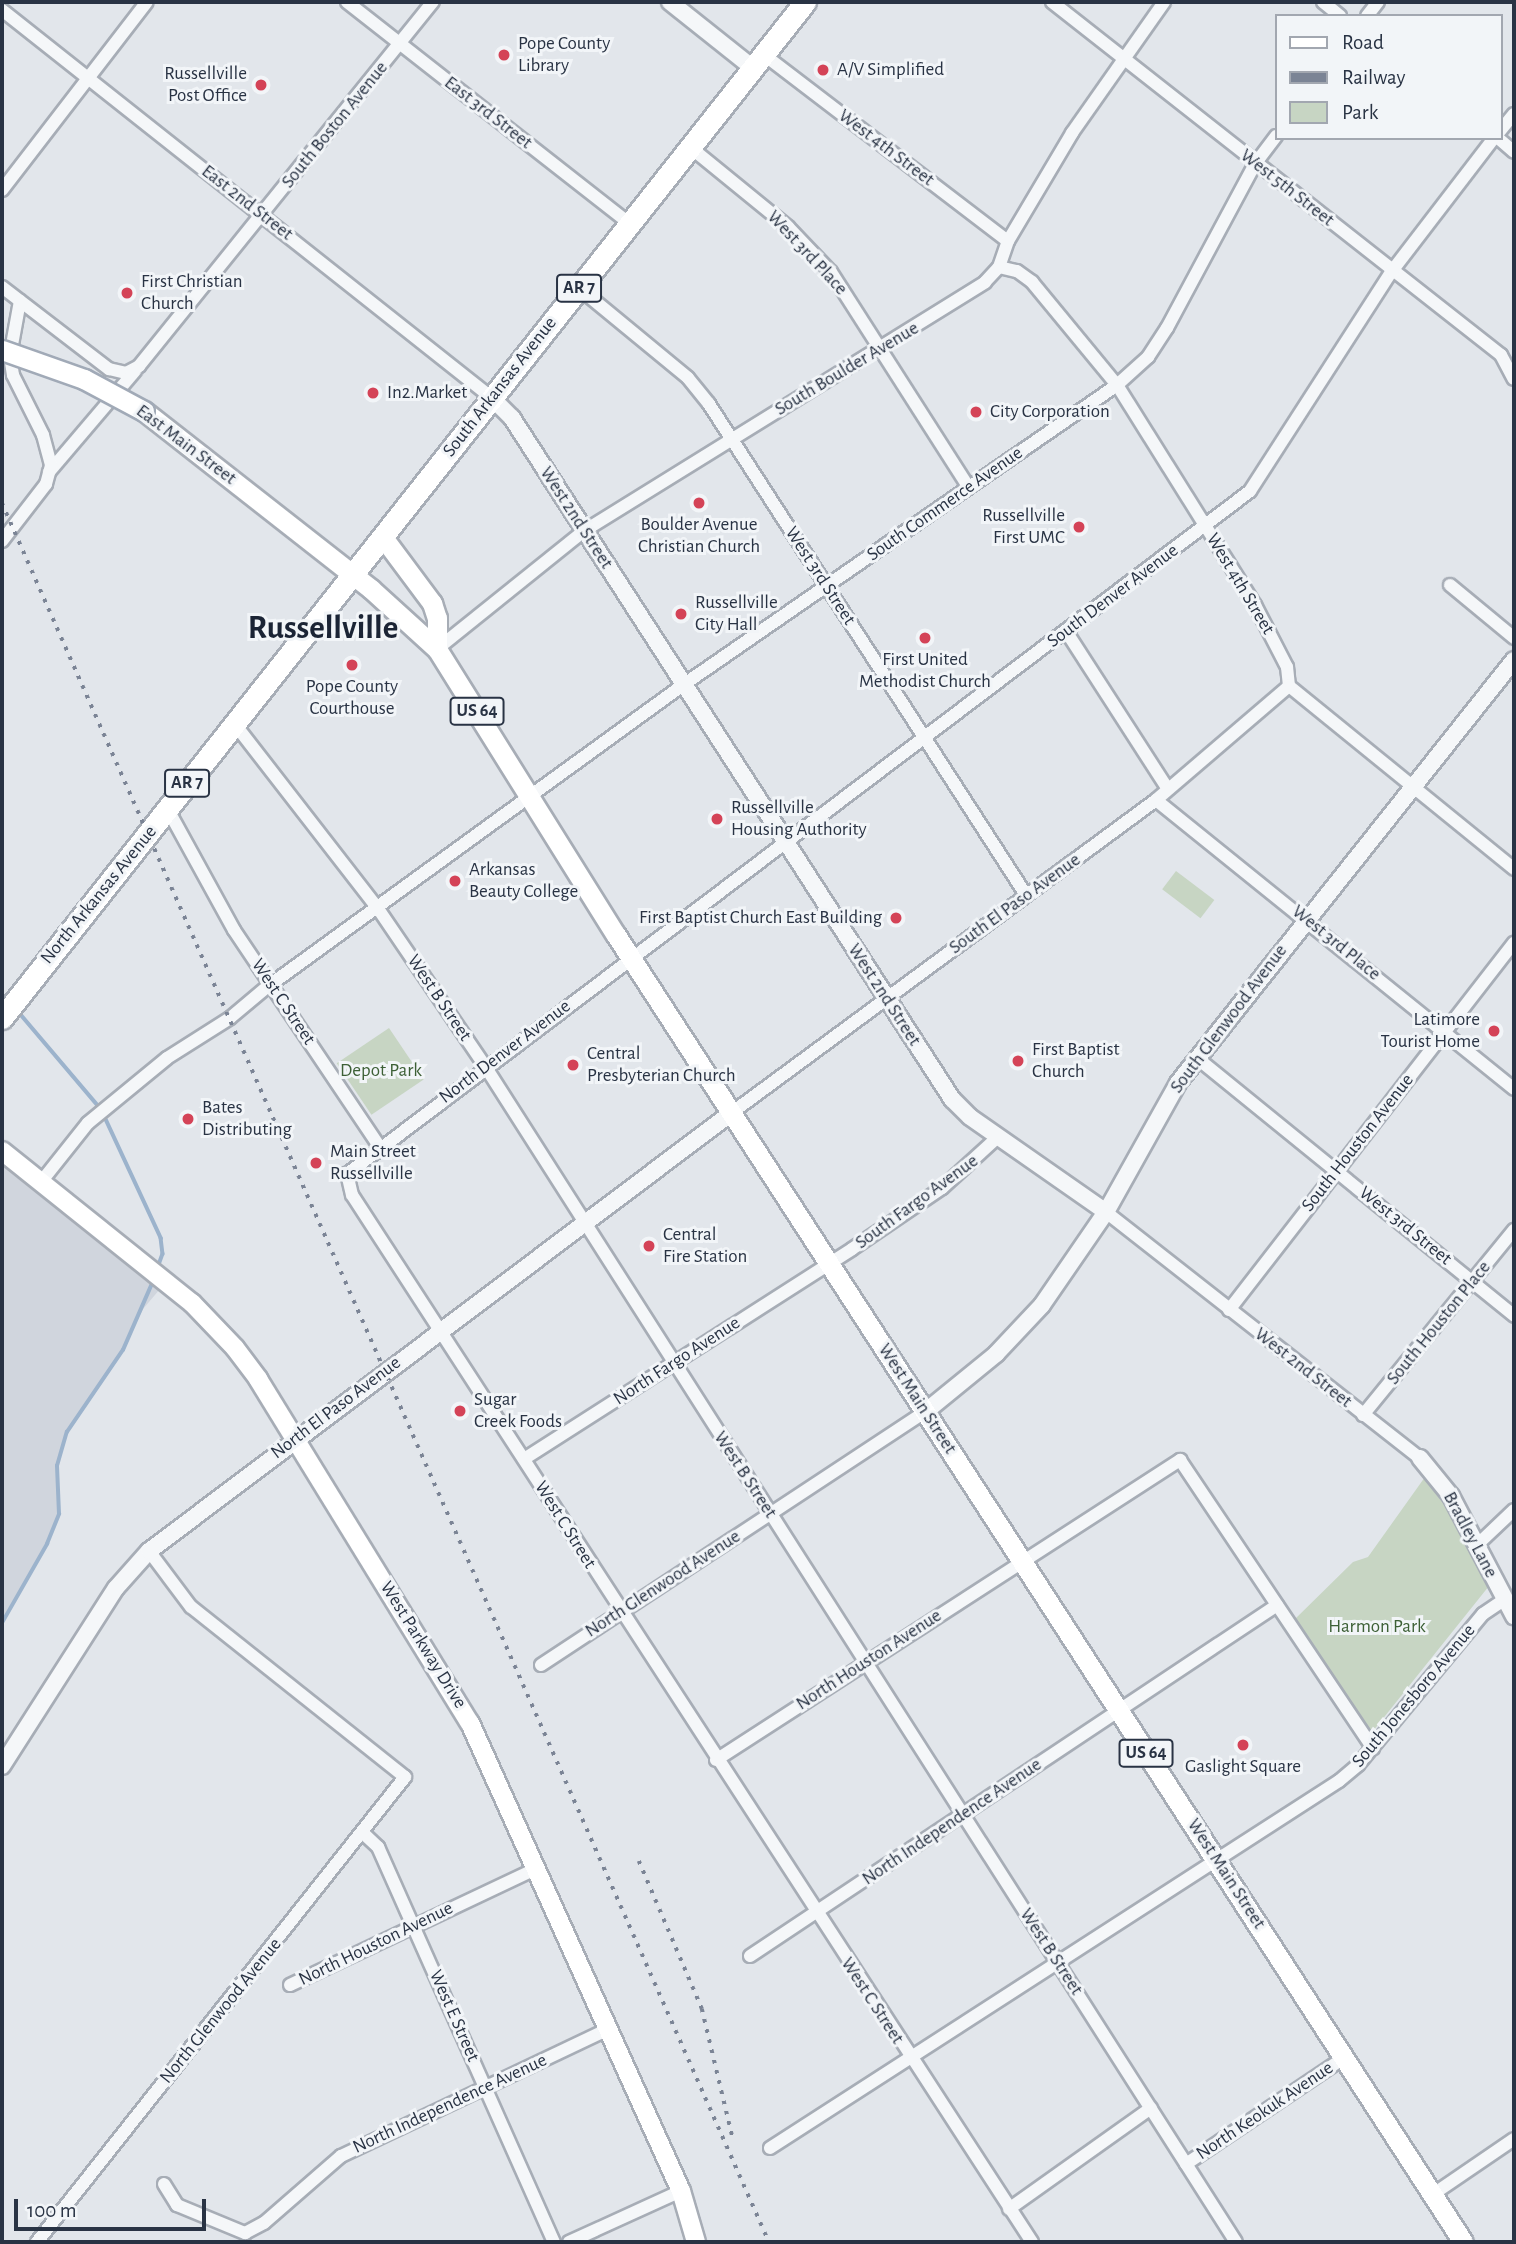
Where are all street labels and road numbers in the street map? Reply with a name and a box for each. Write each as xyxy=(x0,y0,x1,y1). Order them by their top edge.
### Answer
street label: South Boston Avenue xyxy=(277,57,393,193)
street label: East 3rd Street xyxy=(439,72,537,154)
street label: West 4th Street xyxy=(834,105,938,191)
street label: West 5th Street xyxy=(1236,144,1338,232)
street label: East 2nd Street xyxy=(197,160,297,246)
street label: West 3rd Place xyxy=(762,206,852,300)
road number: AR 7 xyxy=(554,274,604,302)
street label: South Arkansas Avenue xyxy=(438,312,562,462)
street label: South Boulder Avenue xyxy=(771,317,923,421)
street label: East Main Street xyxy=(131,400,241,490)
street label: South Commerce Avenue xyxy=(863,442,1027,566)
street label: West 2nd Street xyxy=(535,463,617,573)
street label: West 3rd Street xyxy=(780,523,860,629)
street label: West 4th Street xyxy=(1201,529,1279,639)
street label: South Denver Avenue xyxy=(1043,539,1183,653)
road number: US 64 xyxy=(449,696,505,726)
road number: AR 7 xyxy=(162,768,212,798)
street label: North Arkansas Avenue xyxy=(36,821,162,969)
street label: South El Paso Avenue xyxy=(945,849,1085,959)
street label: West 3rd Place xyxy=(1287,900,1385,986)
street label: West 2nd Street xyxy=(843,940,925,1050)
street label: South Glenwood Avenue xyxy=(1166,940,1292,1098)
street label: West B Street xyxy=(402,951,476,1045)
street label: West C Street xyxy=(246,955,320,1049)
street label: North Denver Avenue xyxy=(435,995,575,1109)
street label: South Houston Avenue xyxy=(1297,1070,1419,1216)
street label: South Fargo Avenue xyxy=(851,1150,983,1254)
street label: West 3rd Street xyxy=(1354,1182,1456,1270)
street label: South Houston Place xyxy=(1382,1257,1496,1389)
street label: North Fargo Avenue xyxy=(609,1312,745,1410)
street label: West 2nd Street xyxy=(1250,1323,1356,1413)
street label: West Main Street xyxy=(873,1340,961,1458)
street label: North El Paso Avenue xyxy=(266,1352,406,1464)
street label: West B Street xyxy=(708,1427,782,1523)
street label: West C Street xyxy=(529,1477,601,1573)
street label: Bradley Lane xyxy=(1438,1488,1502,1582)
street label: North Glenwood Avenue xyxy=(581,1525,745,1643)
street label: West Parkway Drive xyxy=(375,1577,471,1713)
street label: North Houston Avenue xyxy=(792,1604,946,1716)
street label: South Jonesboro Avenue xyxy=(1347,1620,1481,1772)
road number: US 64 xyxy=(1118,1738,1174,1768)
street label: North Independence Avenue xyxy=(858,1753,1046,1891)
street label: West Main Street xyxy=(1182,1815,1270,1933)
street label: North Houston Avenue xyxy=(295,1897,457,1991)
street label: West B Street xyxy=(1014,1904,1088,2000)
street label: North Glenwood Avenue xyxy=(155,1934,287,2088)
street label: West C Street xyxy=(836,1953,908,2049)
street label: West E Street xyxy=(424,1967,484,2065)
street label: North Independence Avenue xyxy=(349,2049,551,2159)
street label: North Keokuk Avenue xyxy=(1192,2057,1338,2165)

